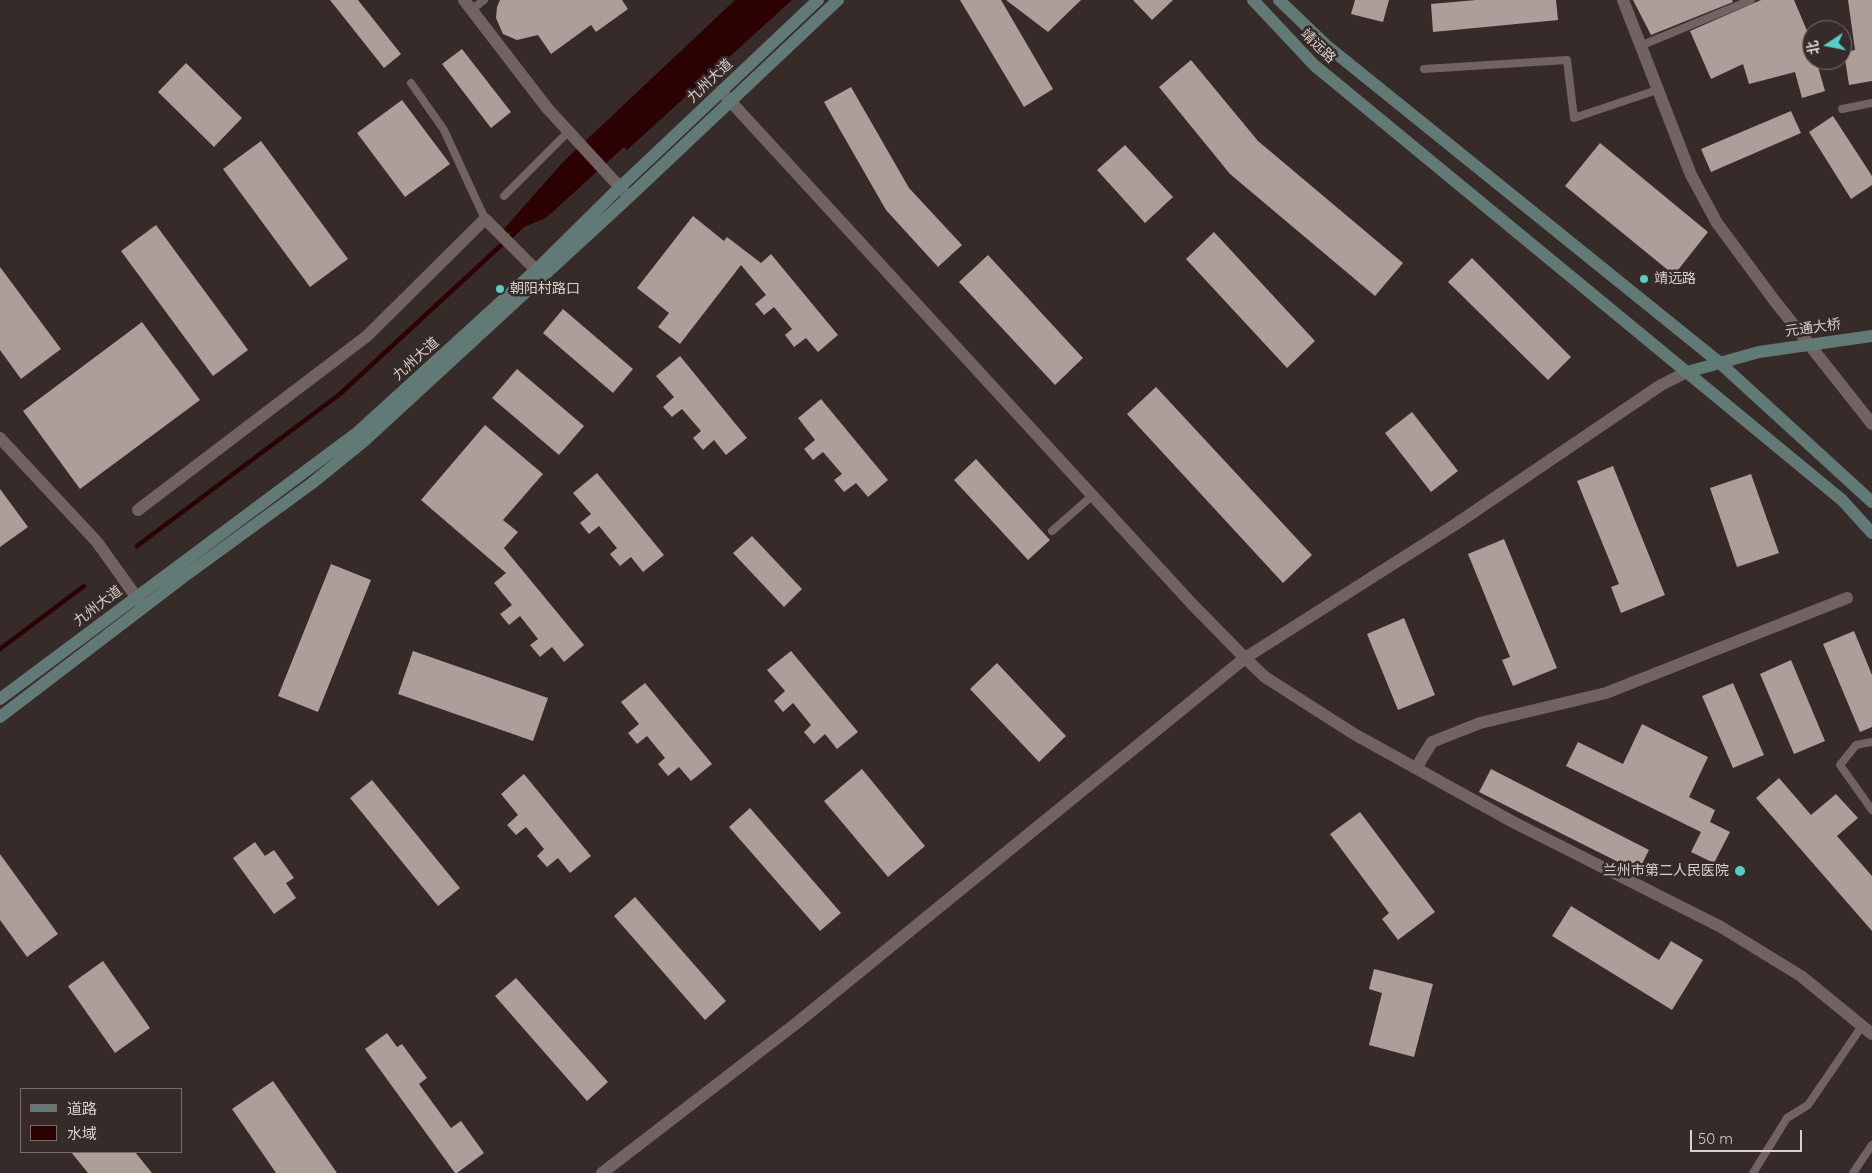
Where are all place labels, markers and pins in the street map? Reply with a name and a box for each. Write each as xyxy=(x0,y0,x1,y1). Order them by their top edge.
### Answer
place label: 靖远路 xyxy=(1654,271,1696,287)
marker: 靖远路 xyxy=(1638,273,1650,285)
place label: 朝阳村路口 xyxy=(510,281,580,297)
marker: 朝阳村路口 xyxy=(494,283,506,295)
place label: 兰州市第二人民医院 xyxy=(1603,863,1729,879)
marker: 兰州市第二人民医院 xyxy=(1733,864,1747,878)

